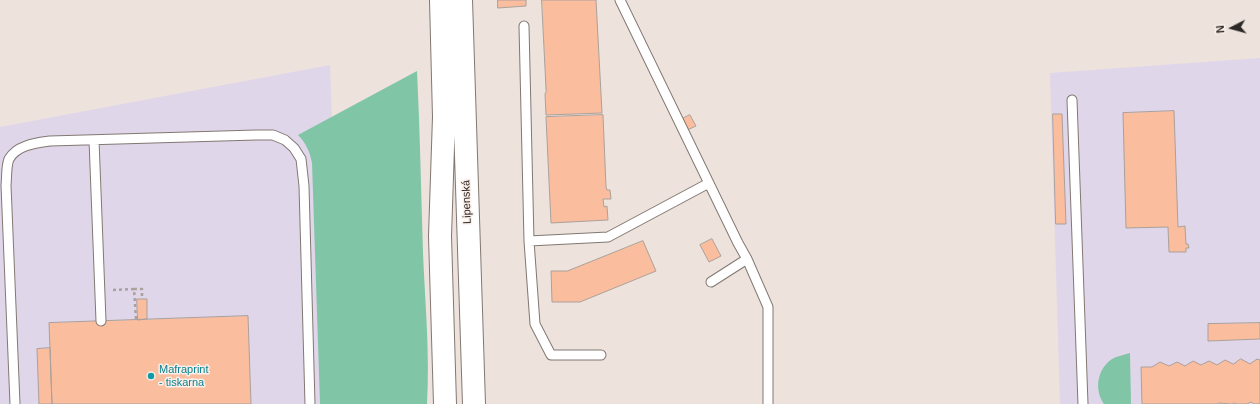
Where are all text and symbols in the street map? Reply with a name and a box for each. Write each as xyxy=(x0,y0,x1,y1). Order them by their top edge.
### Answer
north arrow xyxy=(1212,8,1252,48)
text: N xyxy=(1214,25,1226,34)
street label: Lipenská xyxy=(460,180,474,224)
place label: Mafraprint - tiskarna xyxy=(159,363,209,389)
marker: Mafraprint - tiskarna xyxy=(146,371,156,381)

